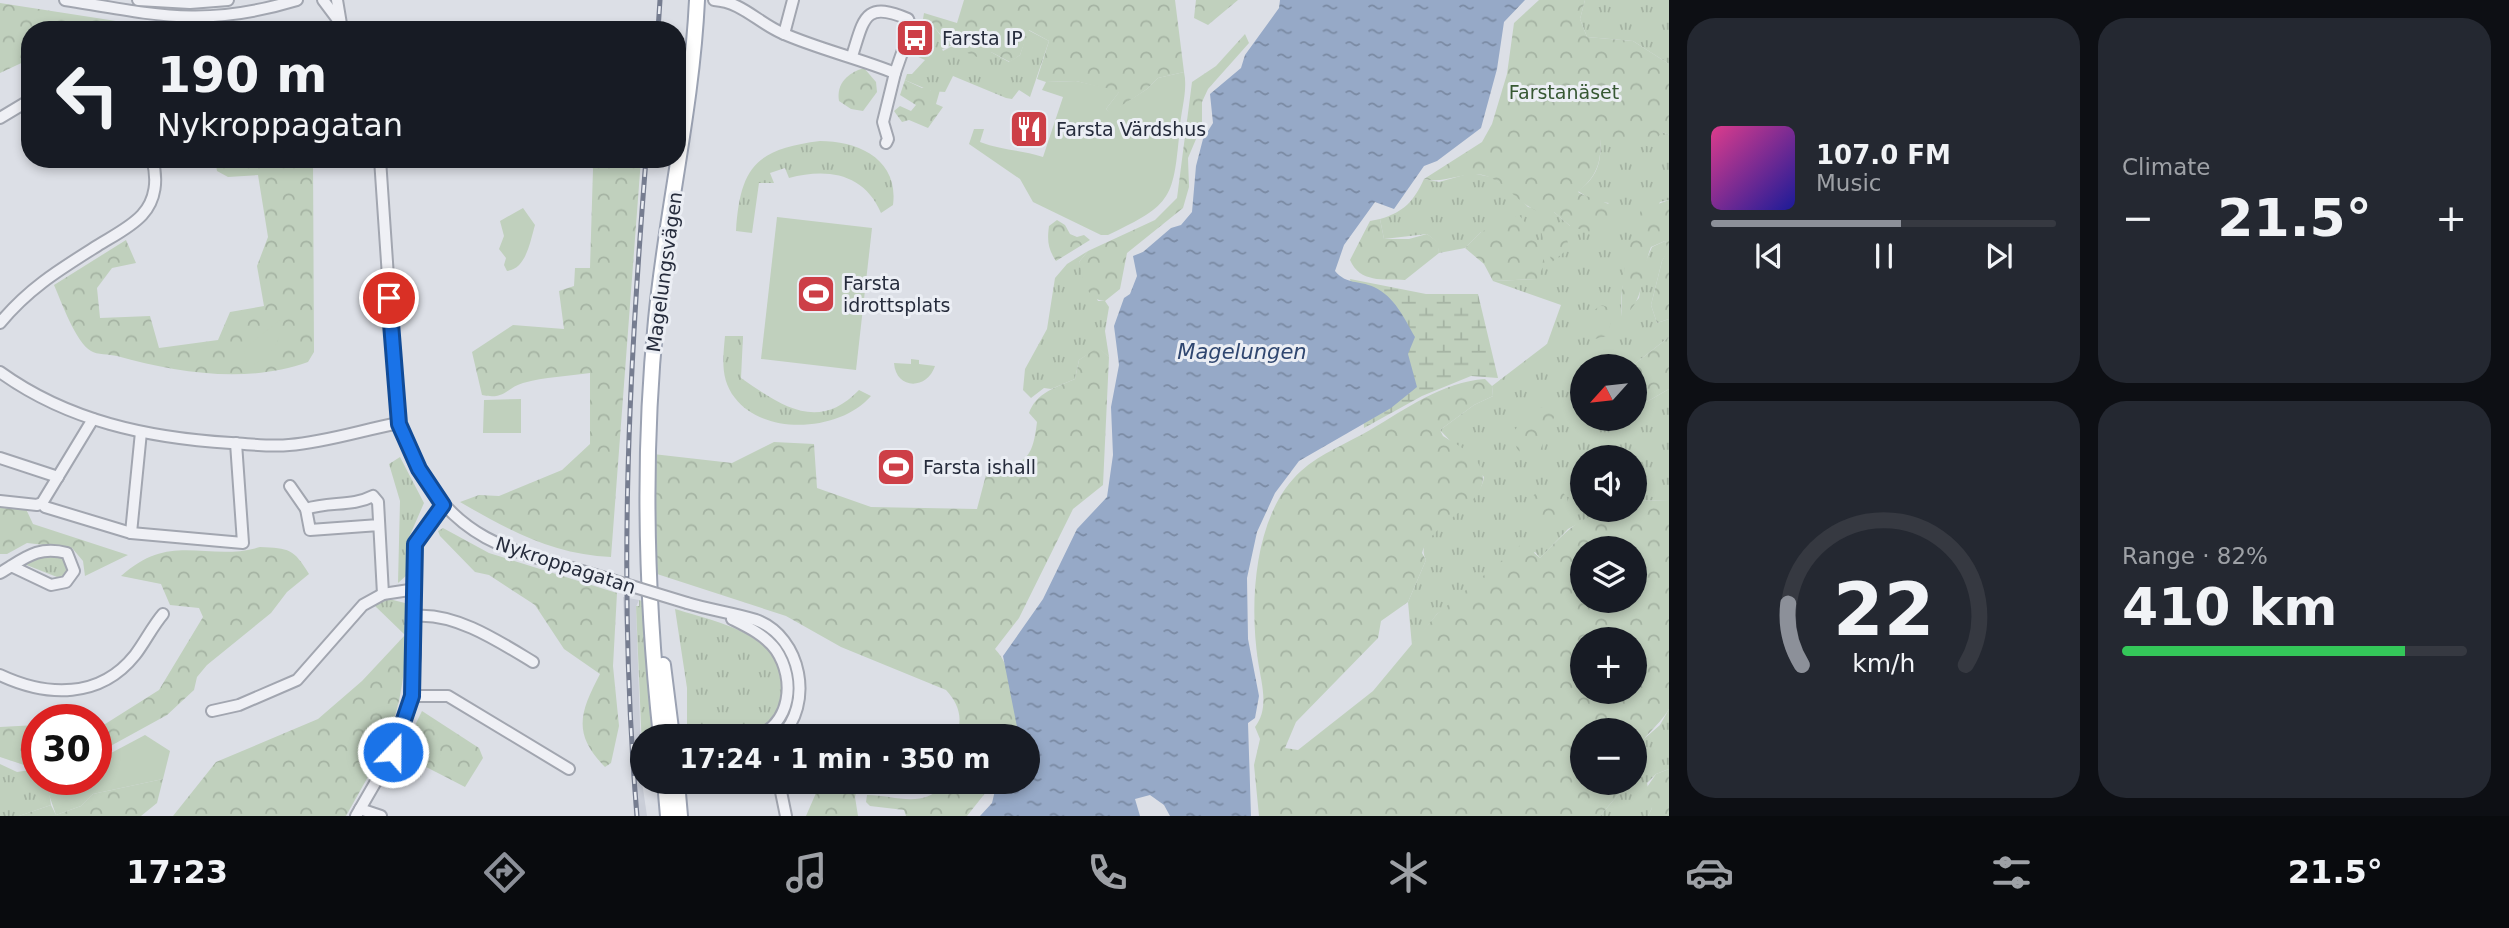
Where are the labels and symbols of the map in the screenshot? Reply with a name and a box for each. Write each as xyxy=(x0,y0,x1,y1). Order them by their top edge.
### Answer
bus stop icon: Farsta IP xyxy=(894,17,936,59)
place label: Farsta IP xyxy=(942,27,1023,49)
park label: Farstanäset xyxy=(1509,81,1619,103)
restaurant icon: Farsta Värdshus xyxy=(1008,108,1050,150)
place label: Farsta Värdshus xyxy=(1056,118,1206,140)
street label: Magelungsvägen xyxy=(642,190,686,354)
pin xyxy=(359,268,419,328)
place label: Farsta idrottsplats xyxy=(843,272,951,316)
sports icon: Farsta idrottsplats xyxy=(795,273,837,315)
water label: Magelungen xyxy=(1177,340,1307,364)
north arrow xyxy=(1570,354,1647,430)
sports icon: Farsta ishall xyxy=(875,446,917,488)
place label: Farsta ishall xyxy=(923,456,1036,478)
street label: Nykroppagatan xyxy=(493,532,639,598)
speed limit sign: 30 xyxy=(21,704,112,795)
position arrow xyxy=(356,715,430,789)

